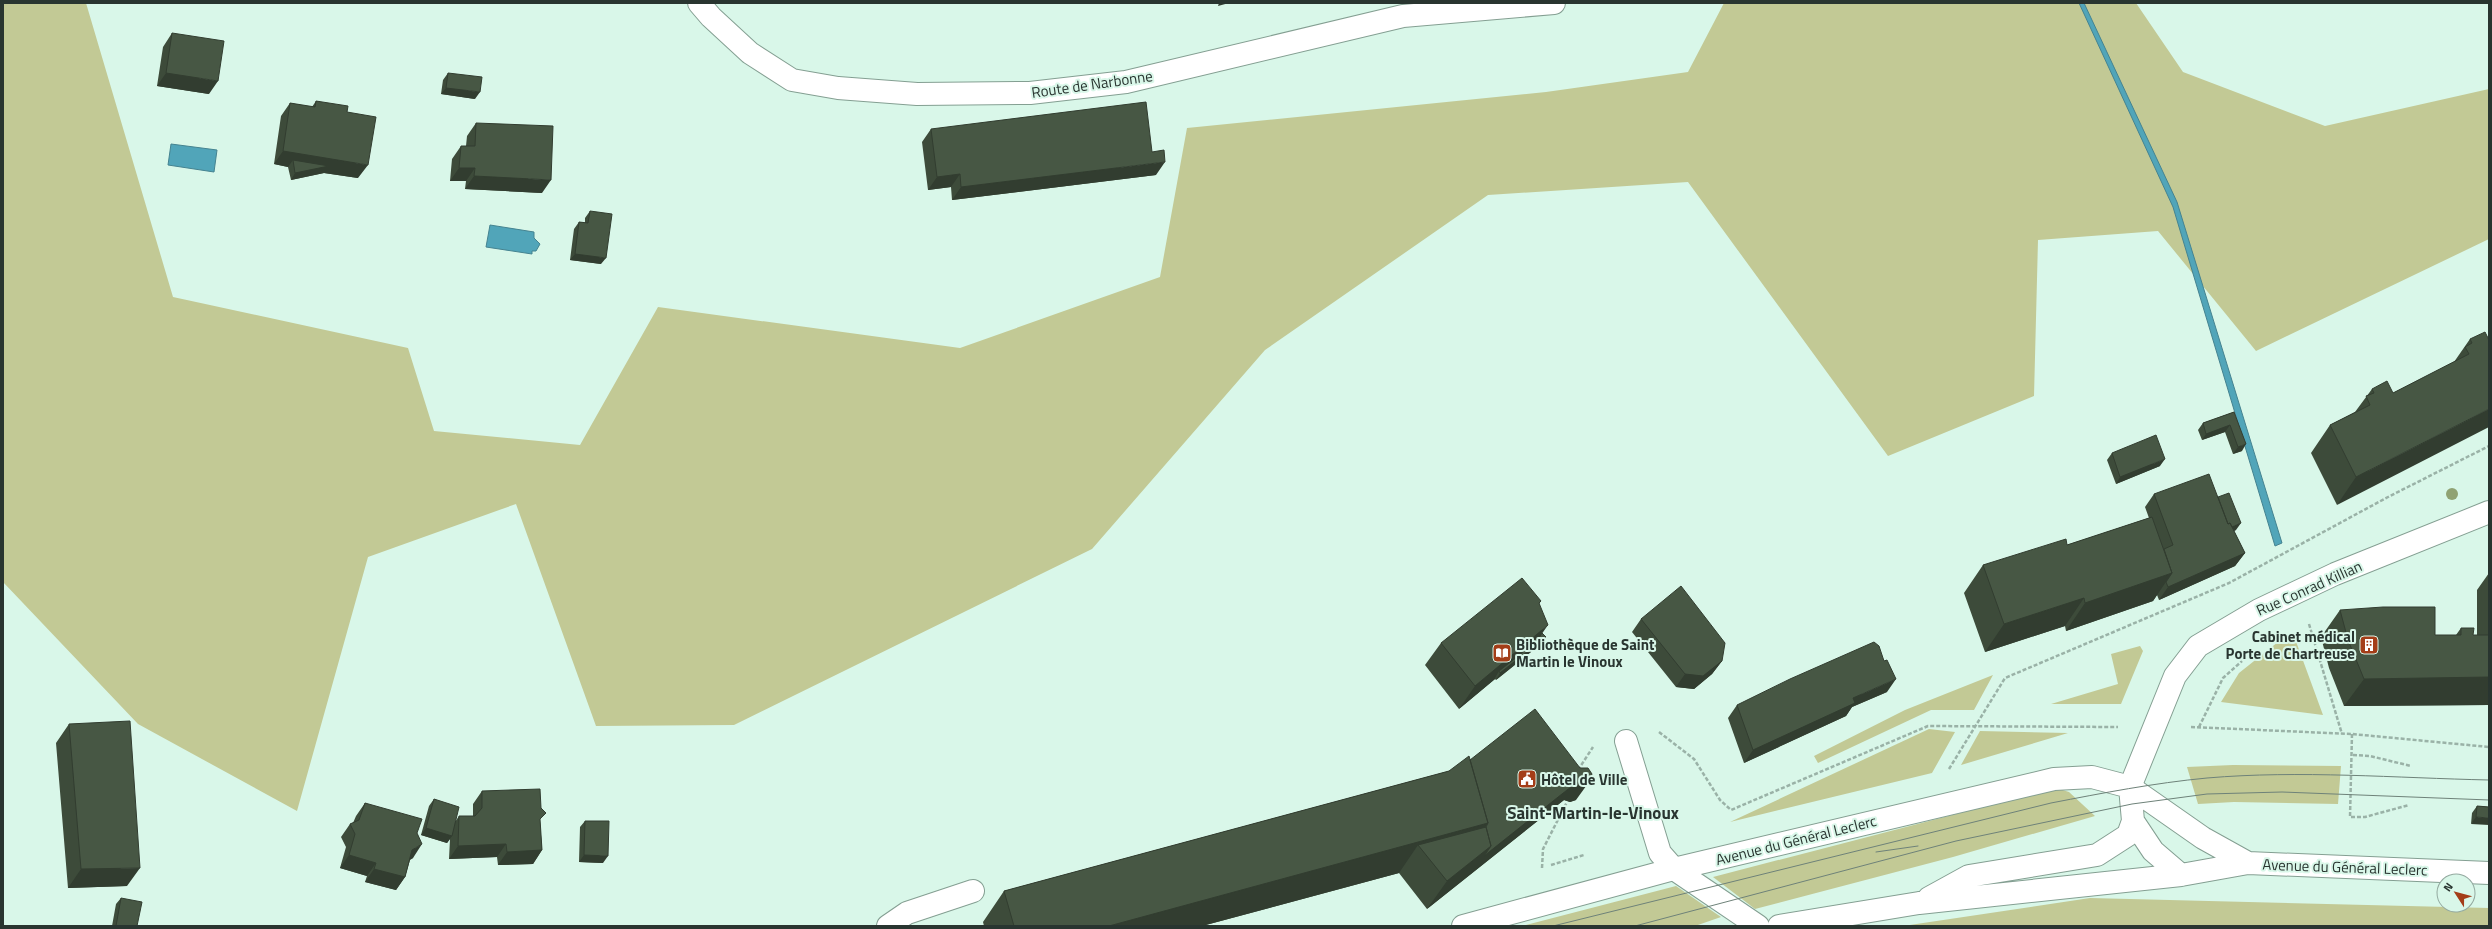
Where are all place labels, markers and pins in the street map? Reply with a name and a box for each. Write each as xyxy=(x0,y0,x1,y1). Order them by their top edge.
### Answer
place label: Cabinet médical Porte de Chartreuse xyxy=(2226,625,2355,665)
place label: Bibliothèque de Saint Martin le Vinoux xyxy=(1516,633,1655,673)
building icon: Cabinet médical Porte de Chartreuse xyxy=(2358,634,2380,656)
library icon: Bibliothèque de Saint Martin le Vinoux xyxy=(1491,642,1513,664)
public building icon: Hôtel de Ville xyxy=(1516,768,1538,790)
place label: Hôtel de Ville xyxy=(1541,768,1628,791)

